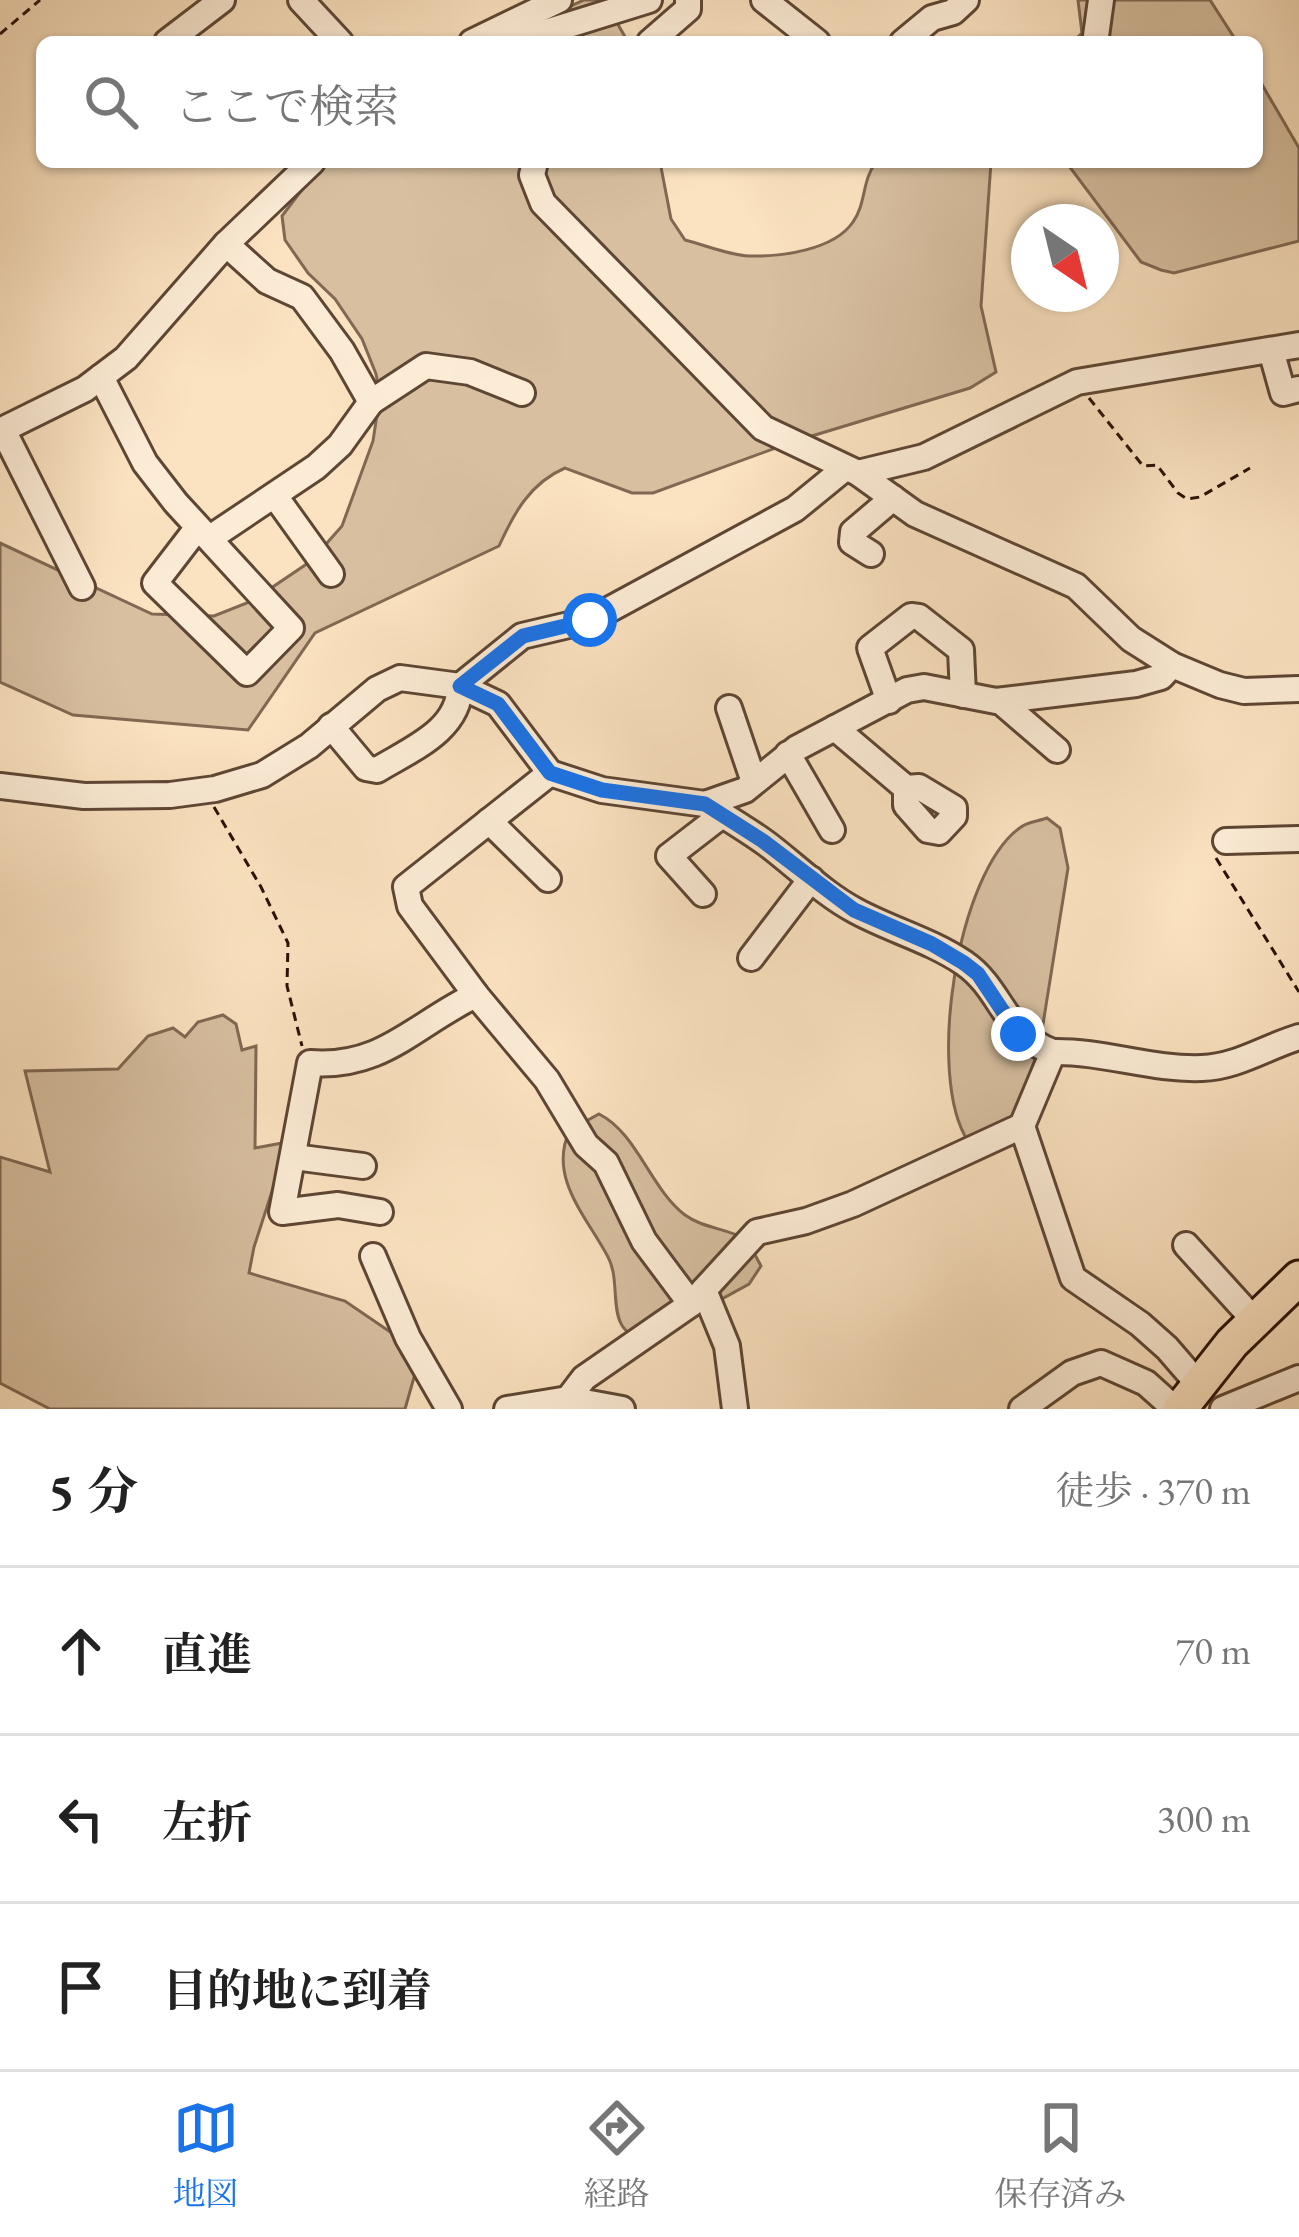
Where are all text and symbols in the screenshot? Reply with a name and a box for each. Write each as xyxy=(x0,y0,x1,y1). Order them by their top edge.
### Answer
search box xyxy=(36,36,1263,168)
icon: search xyxy=(78,69,144,135)
text: ここで検索 xyxy=(174,77,399,135)
north arrow xyxy=(1011,204,1119,312)
route start xyxy=(563,593,617,647)
route end xyxy=(991,1007,1045,1061)
text: 5 分 xyxy=(48,1458,138,1524)
text: 徒歩 · 370 m xyxy=(1055,1465,1251,1516)
icon: ahead xyxy=(48,1618,114,1684)
text: 直進 xyxy=(162,1625,252,1683)
text: 70 m xyxy=(1175,1625,1251,1676)
icon: left xyxy=(48,1786,114,1852)
text: 左折 xyxy=(162,1793,252,1851)
text: 300 m xyxy=(1157,1793,1251,1844)
icon: arrive xyxy=(48,1954,114,2020)
text: 目的地に到着 xyxy=(162,1961,432,2019)
tab: 地図 xyxy=(173,2095,239,2215)
tab: 経路 xyxy=(584,2095,650,2215)
tab: 保存済み xyxy=(995,2095,1127,2215)

